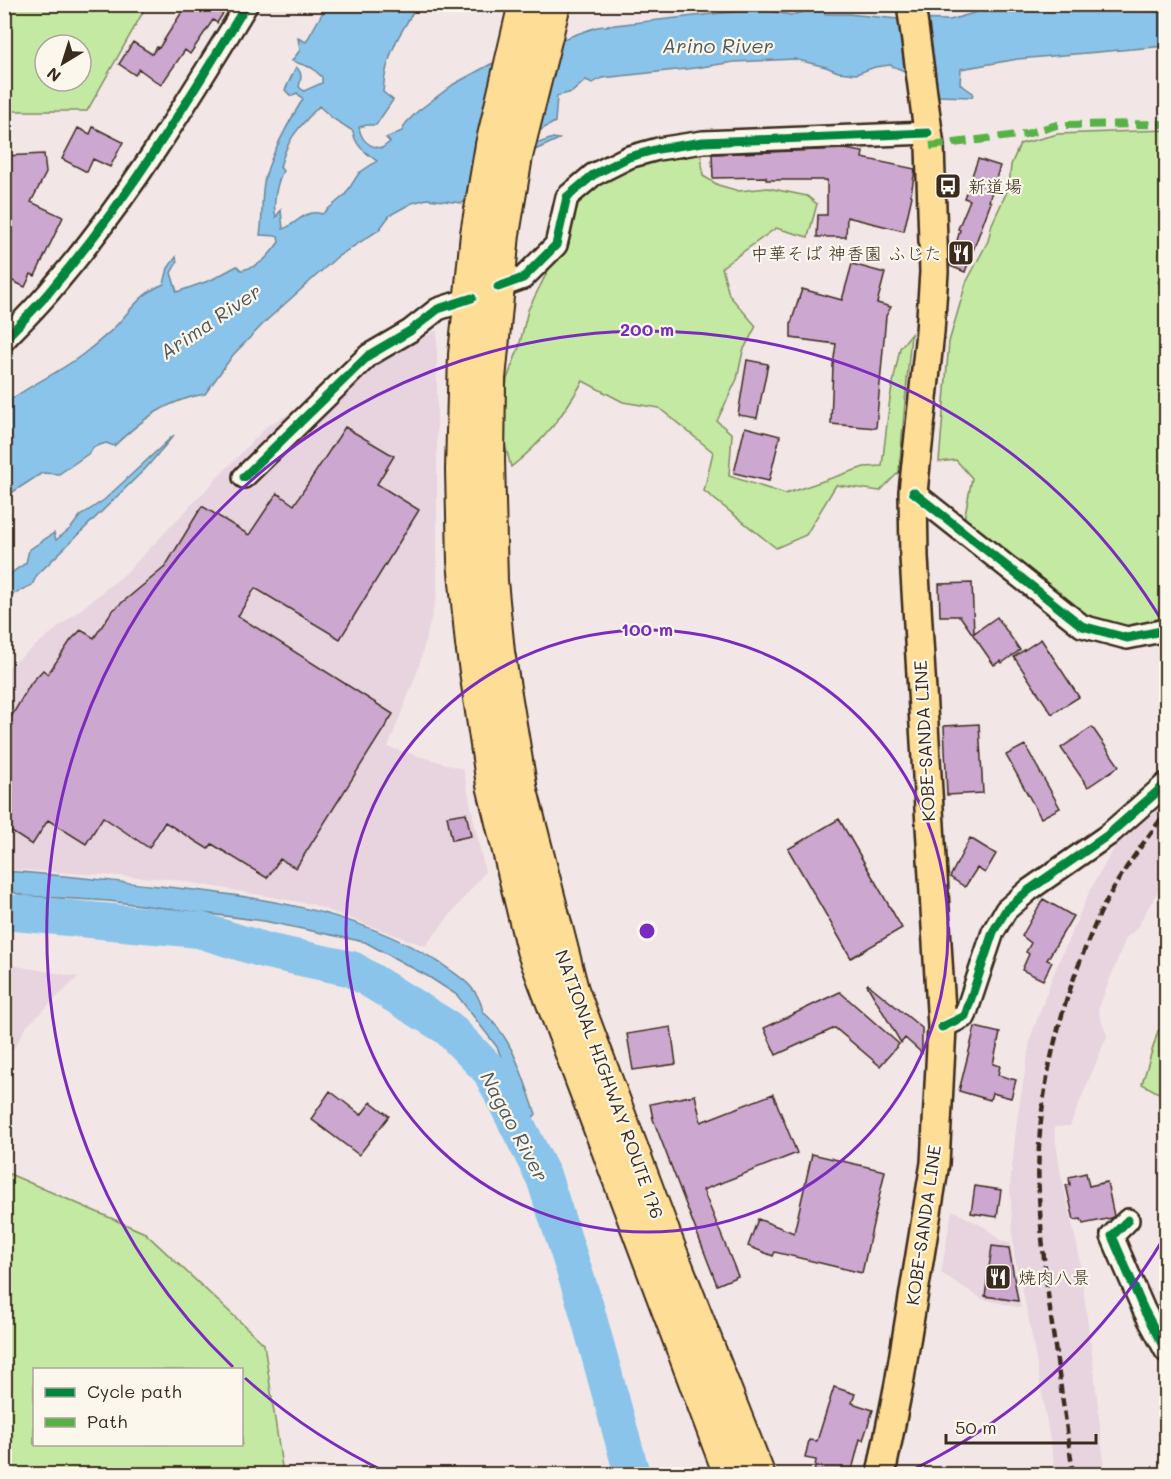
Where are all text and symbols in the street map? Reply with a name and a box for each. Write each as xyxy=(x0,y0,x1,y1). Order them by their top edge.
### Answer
water label: Arino River xyxy=(662,32,774,58)
north arrow xyxy=(33,33,93,93)
text: N xyxy=(42,63,65,87)
bus stop icon: 新道場 xyxy=(933,171,963,201)
place label: 新道場 xyxy=(968,174,1022,198)
restaurant icon: 中華そば 神香園 ふじた xyxy=(946,238,976,268)
place label: 中華そば 神香園 ふじた xyxy=(750,241,942,265)
water label: Arima River xyxy=(154,278,266,364)
text: 200 m xyxy=(620,317,674,341)
text: 100 m xyxy=(621,617,673,641)
street label: KOBE-SANDA LINE xyxy=(908,660,940,822)
centre of rings xyxy=(637,921,657,941)
street label: NATIONAL HIGHWAY ROUTE 176 xyxy=(550,946,670,1222)
water label: Nagao River xyxy=(475,1066,555,1186)
street label: KOBE-SANDA LINE xyxy=(900,1143,946,1307)
restaurant icon: 焼肉八景 xyxy=(983,1262,1013,1292)
place label: 焼肉八景 xyxy=(1018,1265,1090,1289)
legend xyxy=(33,1368,243,1446)
text: Cycle path xyxy=(87,1379,182,1403)
scale bar xyxy=(946,1407,1096,1445)
text: Path xyxy=(87,1409,127,1433)
text: 50 m xyxy=(955,1415,997,1439)

